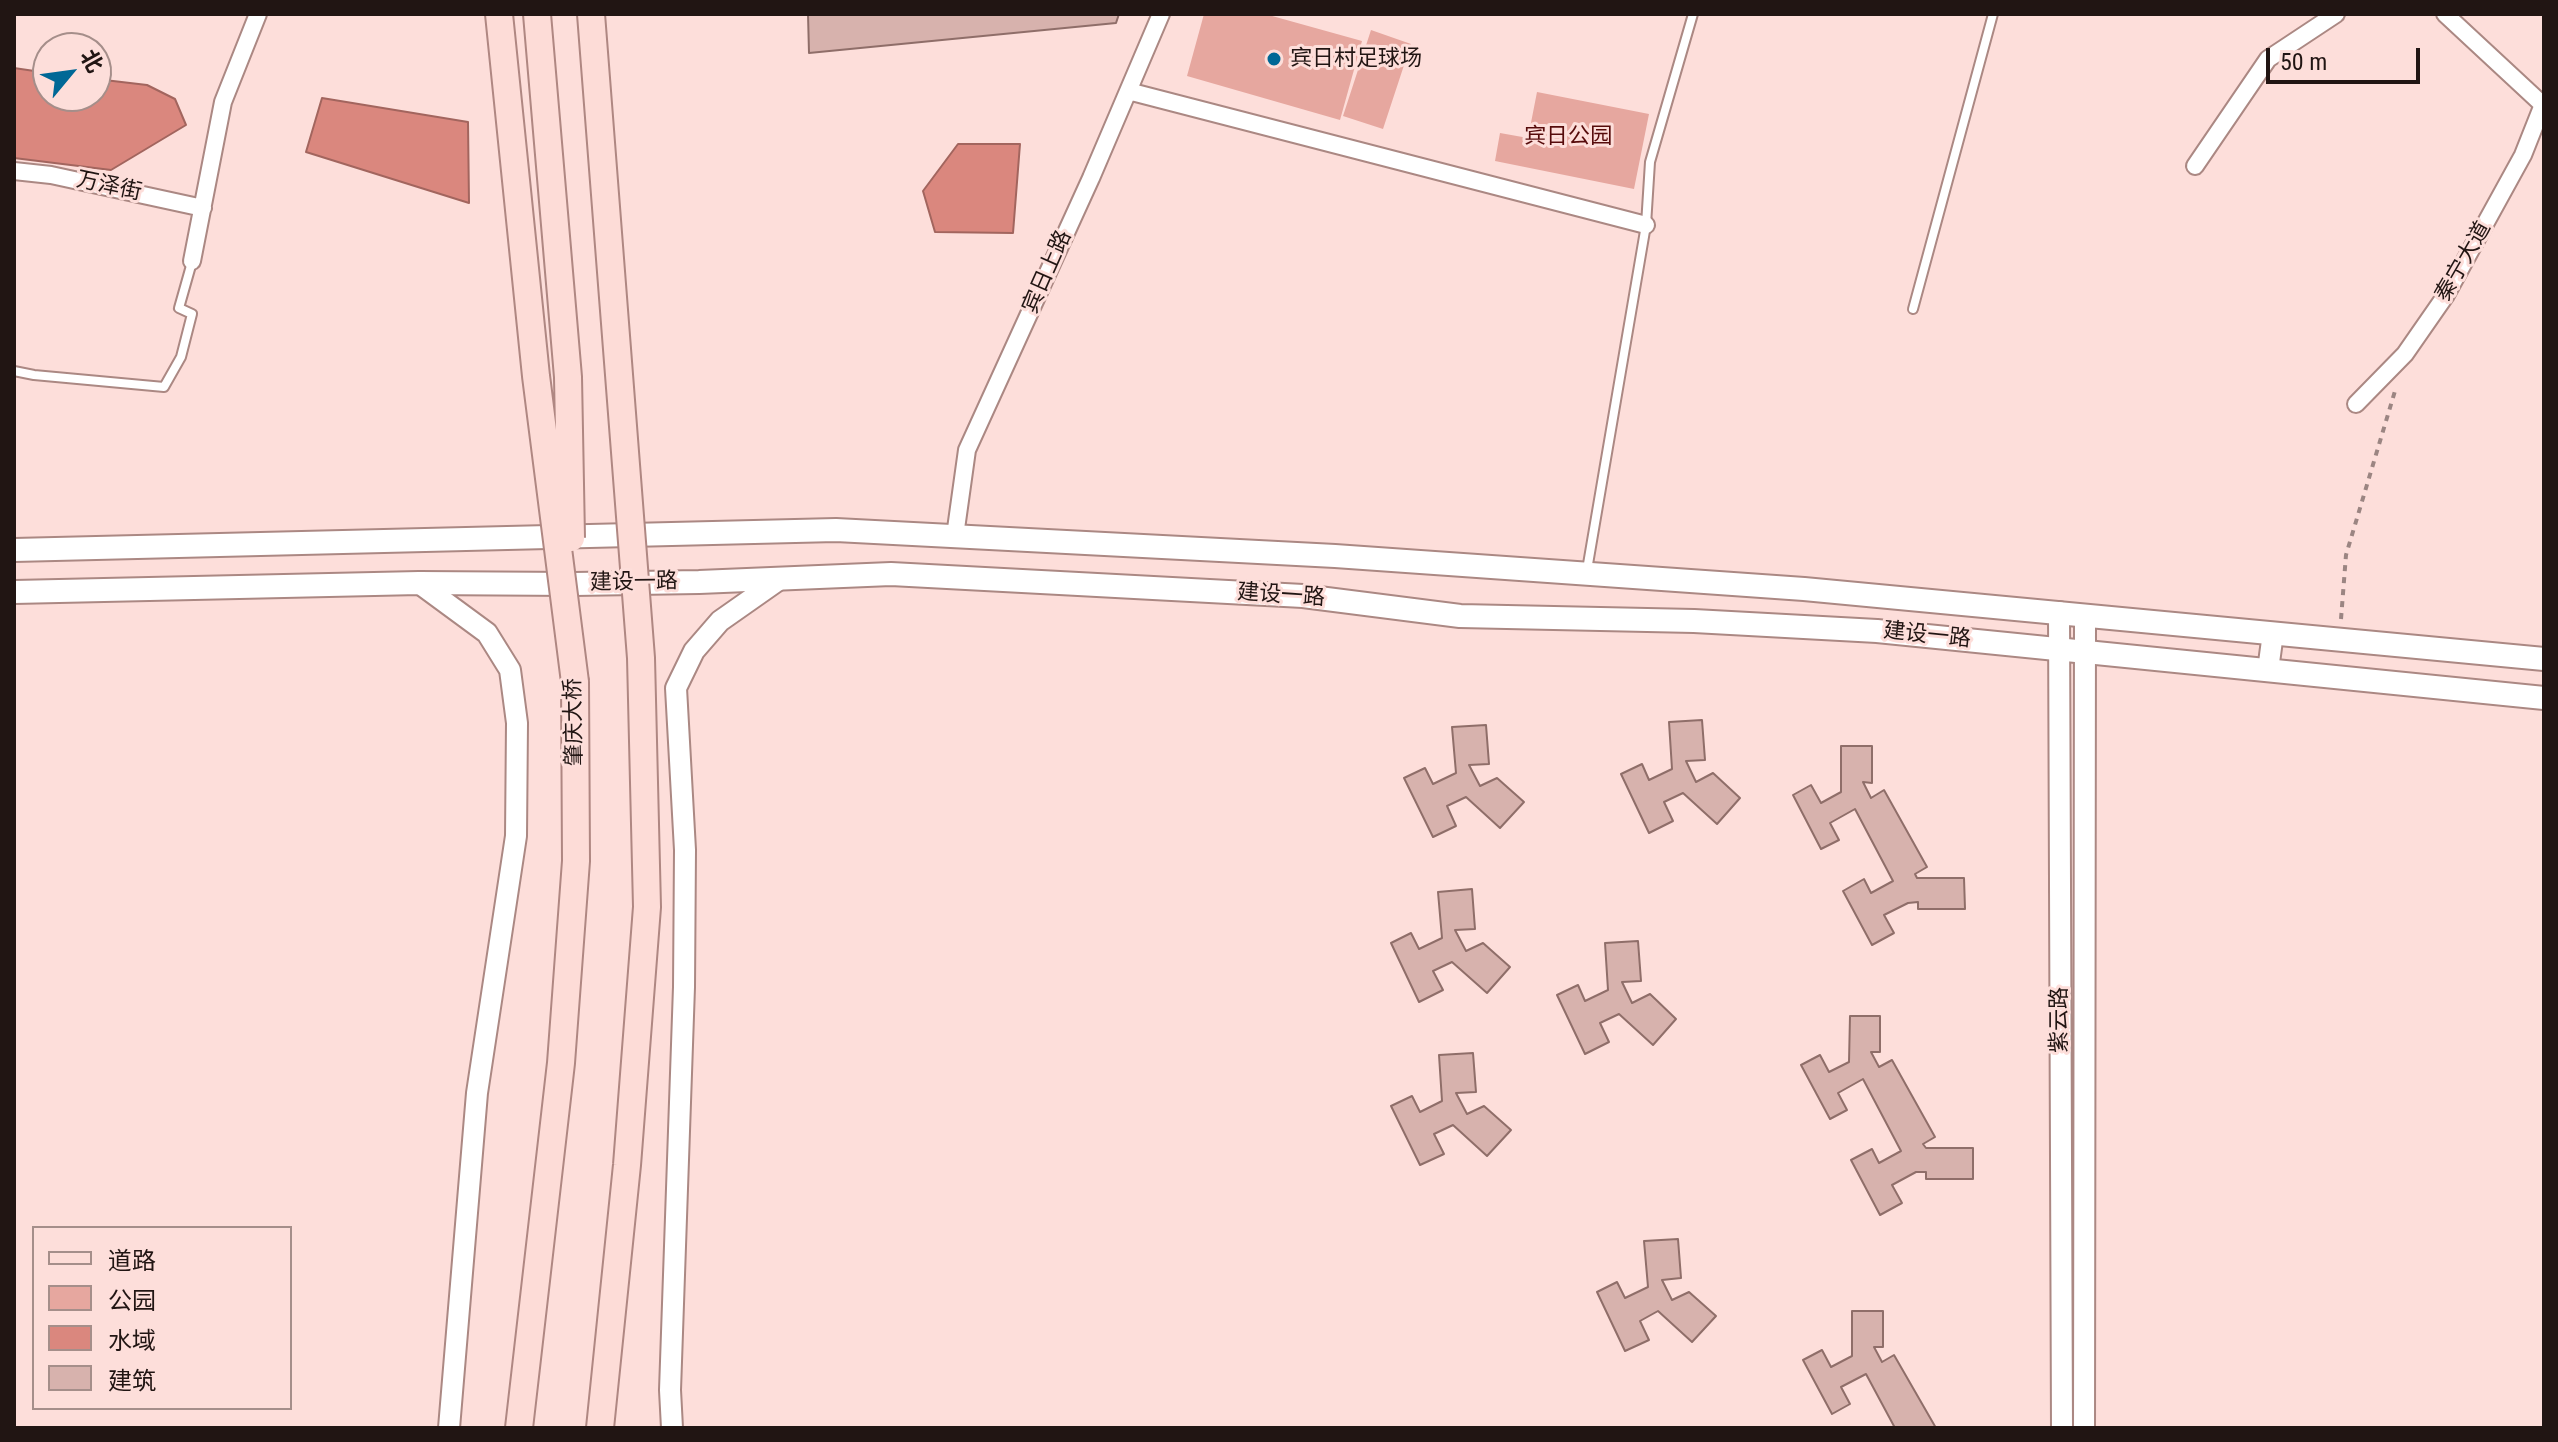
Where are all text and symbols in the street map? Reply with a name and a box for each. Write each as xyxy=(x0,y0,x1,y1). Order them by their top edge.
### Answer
north arrow xyxy=(32,32,112,112)
scale bar xyxy=(2270,32,2424,82)
text: 北 xyxy=(75,45,108,77)
place label: 宾日村足球场 xyxy=(1290,46,1422,72)
text: 50 m xyxy=(2280,48,2327,76)
marker: 宾日村足球场 xyxy=(1265,50,1283,68)
park label: 宾日公园 xyxy=(1524,124,1612,150)
street label: 万泽街 xyxy=(74,167,144,207)
street label: 秦宁大道 xyxy=(2431,217,2497,307)
street label: 宾日上路 xyxy=(1018,226,1078,318)
street label: 建设一路 xyxy=(590,569,678,597)
street label: 建设一路 xyxy=(1236,580,1326,612)
street label: 建设一路 xyxy=(1882,618,1972,654)
street label: 肇庆大桥 xyxy=(561,678,589,766)
street label: 紫云路 xyxy=(2047,987,2073,1053)
legend xyxy=(32,1226,292,1410)
text: 道路 xyxy=(108,1247,156,1275)
text: 公园 xyxy=(108,1287,156,1315)
text: 水域 xyxy=(108,1327,156,1355)
text: 建筑 xyxy=(108,1367,156,1395)

